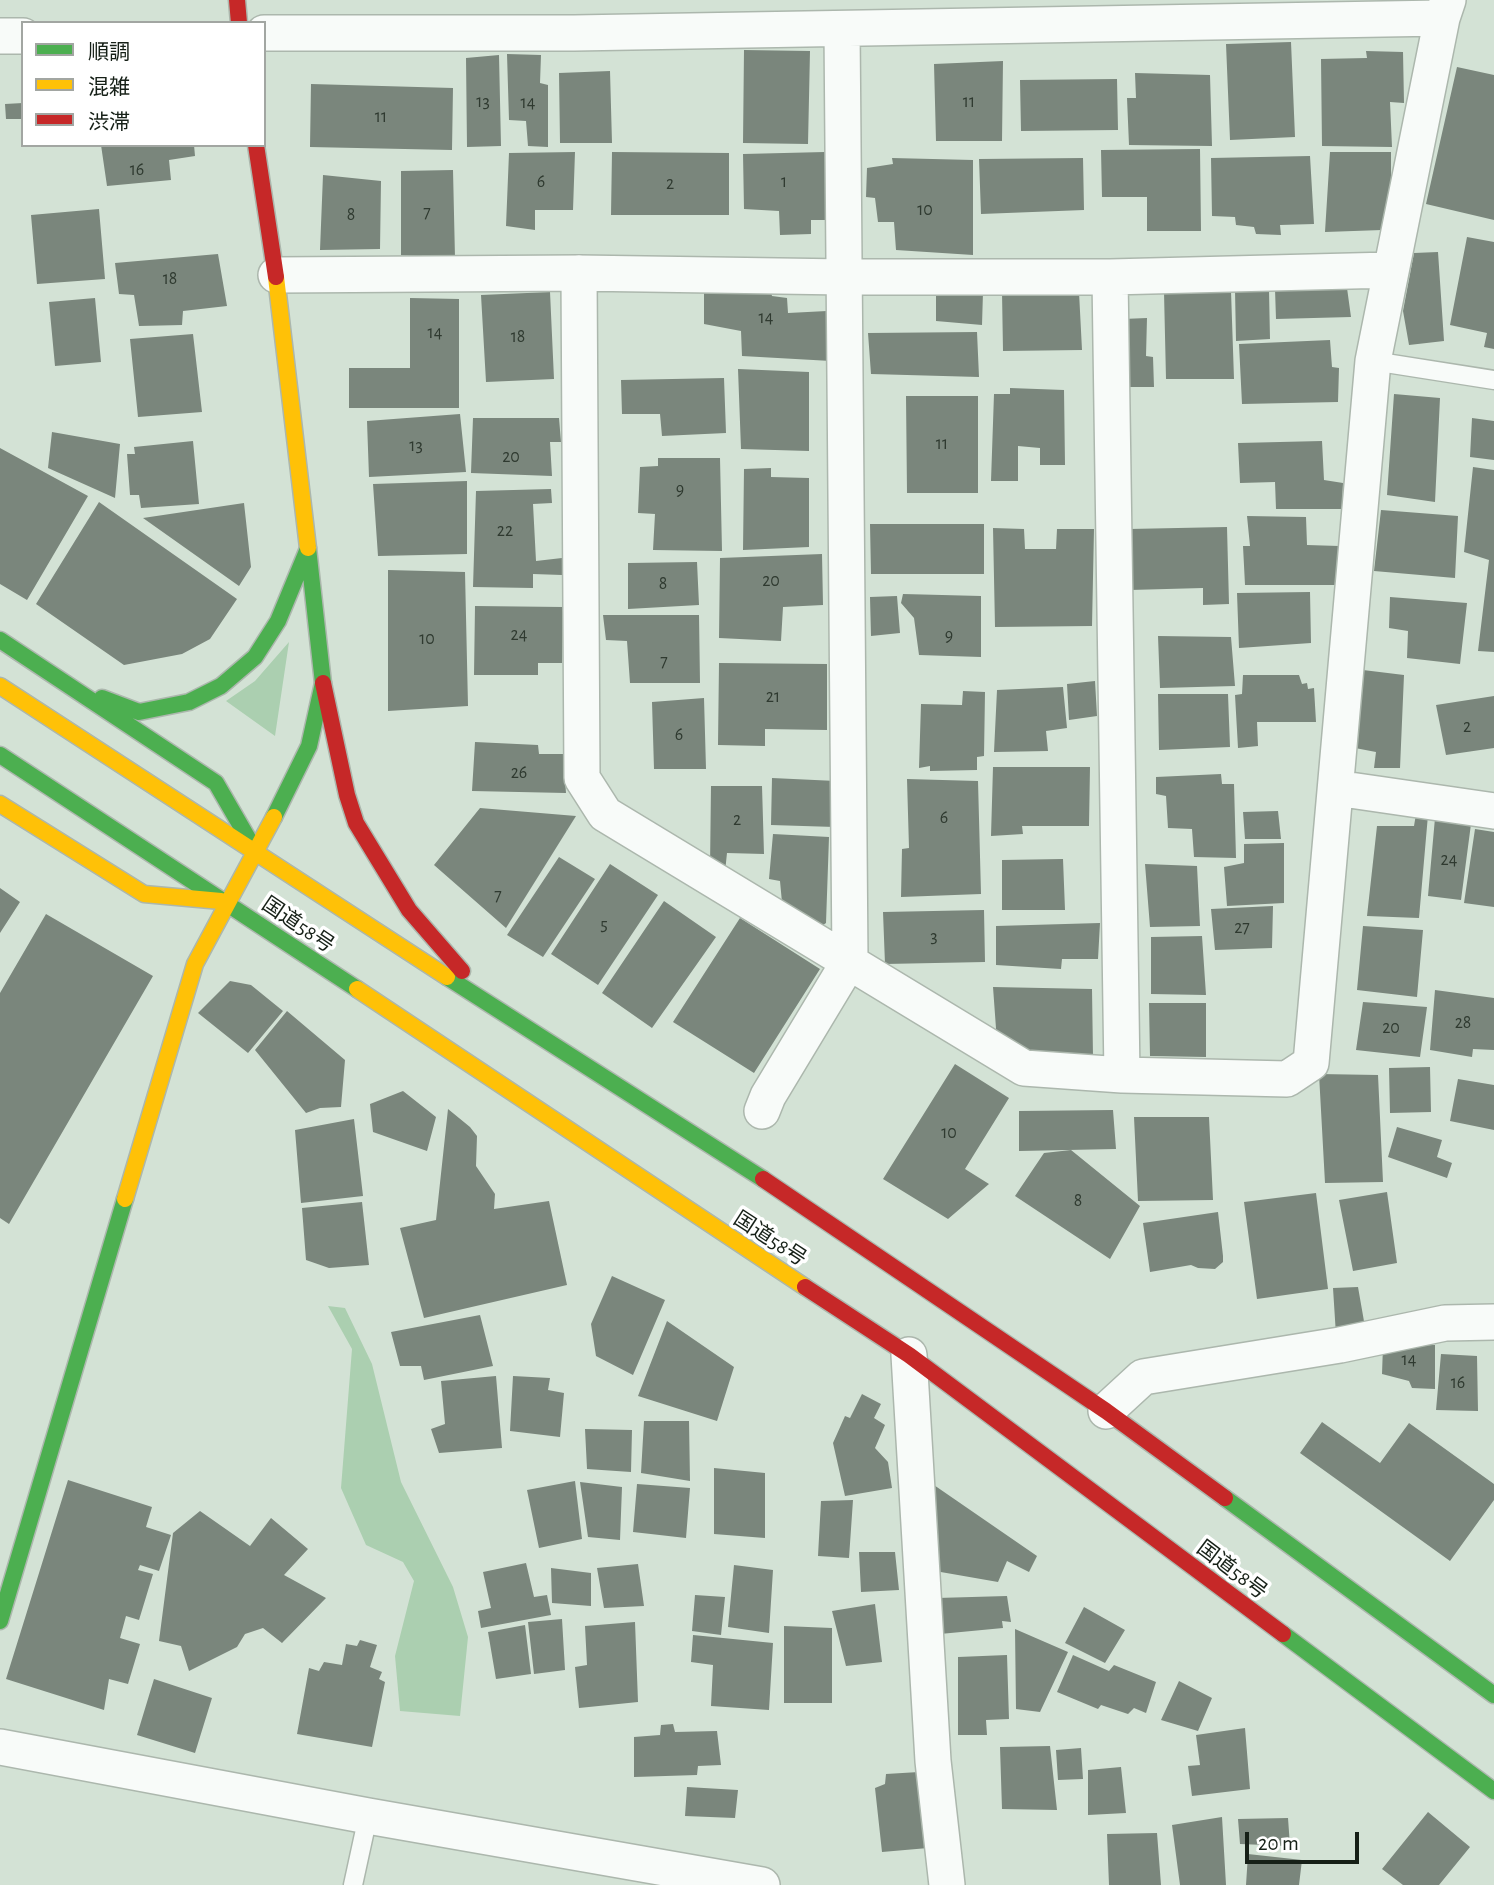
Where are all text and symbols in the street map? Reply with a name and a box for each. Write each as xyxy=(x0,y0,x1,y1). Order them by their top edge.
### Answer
legend xyxy=(21,21,266,147)
text: 順調 xyxy=(88,42,130,63)
text: 混雑 xyxy=(88,77,130,98)
house number: 13 xyxy=(476,91,490,113)
house number: 11 xyxy=(963,91,975,113)
house number: 14 xyxy=(521,92,535,114)
house number: 11 xyxy=(375,106,387,128)
text: 渋滞 xyxy=(88,112,130,133)
house number: 16 xyxy=(130,159,144,181)
house number: 6 xyxy=(537,171,545,193)
house number: 1 xyxy=(781,171,787,193)
house number: 2 xyxy=(666,173,674,195)
house number: 10 xyxy=(917,199,933,221)
house number: 7 xyxy=(423,202,431,224)
house number: 8 xyxy=(347,204,355,226)
house number: 18 xyxy=(163,268,177,290)
house number: 14 xyxy=(759,307,773,329)
house number: 14 xyxy=(428,322,442,344)
house number: 18 xyxy=(511,326,525,348)
house number: 11 xyxy=(936,433,948,455)
house number: 13 xyxy=(409,435,423,457)
house number: 20 xyxy=(502,446,520,468)
house number: 9 xyxy=(676,479,684,501)
house number: 22 xyxy=(497,520,513,542)
house number: 20 xyxy=(762,570,780,592)
house number: 8 xyxy=(659,573,667,595)
house number: 24 xyxy=(511,624,527,646)
house number: 9 xyxy=(945,625,953,647)
house number: 10 xyxy=(419,628,435,650)
house number: 7 xyxy=(660,651,668,673)
house number: 21 xyxy=(766,686,780,708)
house number: 2 xyxy=(1463,716,1471,738)
house number: 6 xyxy=(675,724,683,746)
house number: 26 xyxy=(511,762,527,784)
house number: 6 xyxy=(940,807,948,829)
house number: 2 xyxy=(733,809,741,831)
house number: 24 xyxy=(1441,849,1457,871)
house number: 7 xyxy=(494,885,502,907)
street label: 国道58号 xyxy=(257,892,339,958)
house number: 5 xyxy=(600,914,608,936)
house number: 27 xyxy=(1234,917,1250,939)
house number: 3 xyxy=(930,926,938,948)
house number: 28 xyxy=(1455,1012,1471,1034)
house number: 20 xyxy=(1382,1017,1400,1039)
house number: 10 xyxy=(941,1122,957,1144)
house number: 8 xyxy=(1074,1190,1082,1212)
street label: 国道58号 xyxy=(729,1206,811,1272)
house number: 14 xyxy=(1402,1349,1416,1371)
house number: 16 xyxy=(1451,1372,1465,1394)
street label: 国道58号 xyxy=(1192,1535,1272,1605)
scale bar xyxy=(1249,1818,1363,1862)
text: 20 m xyxy=(1258,1833,1299,1854)

